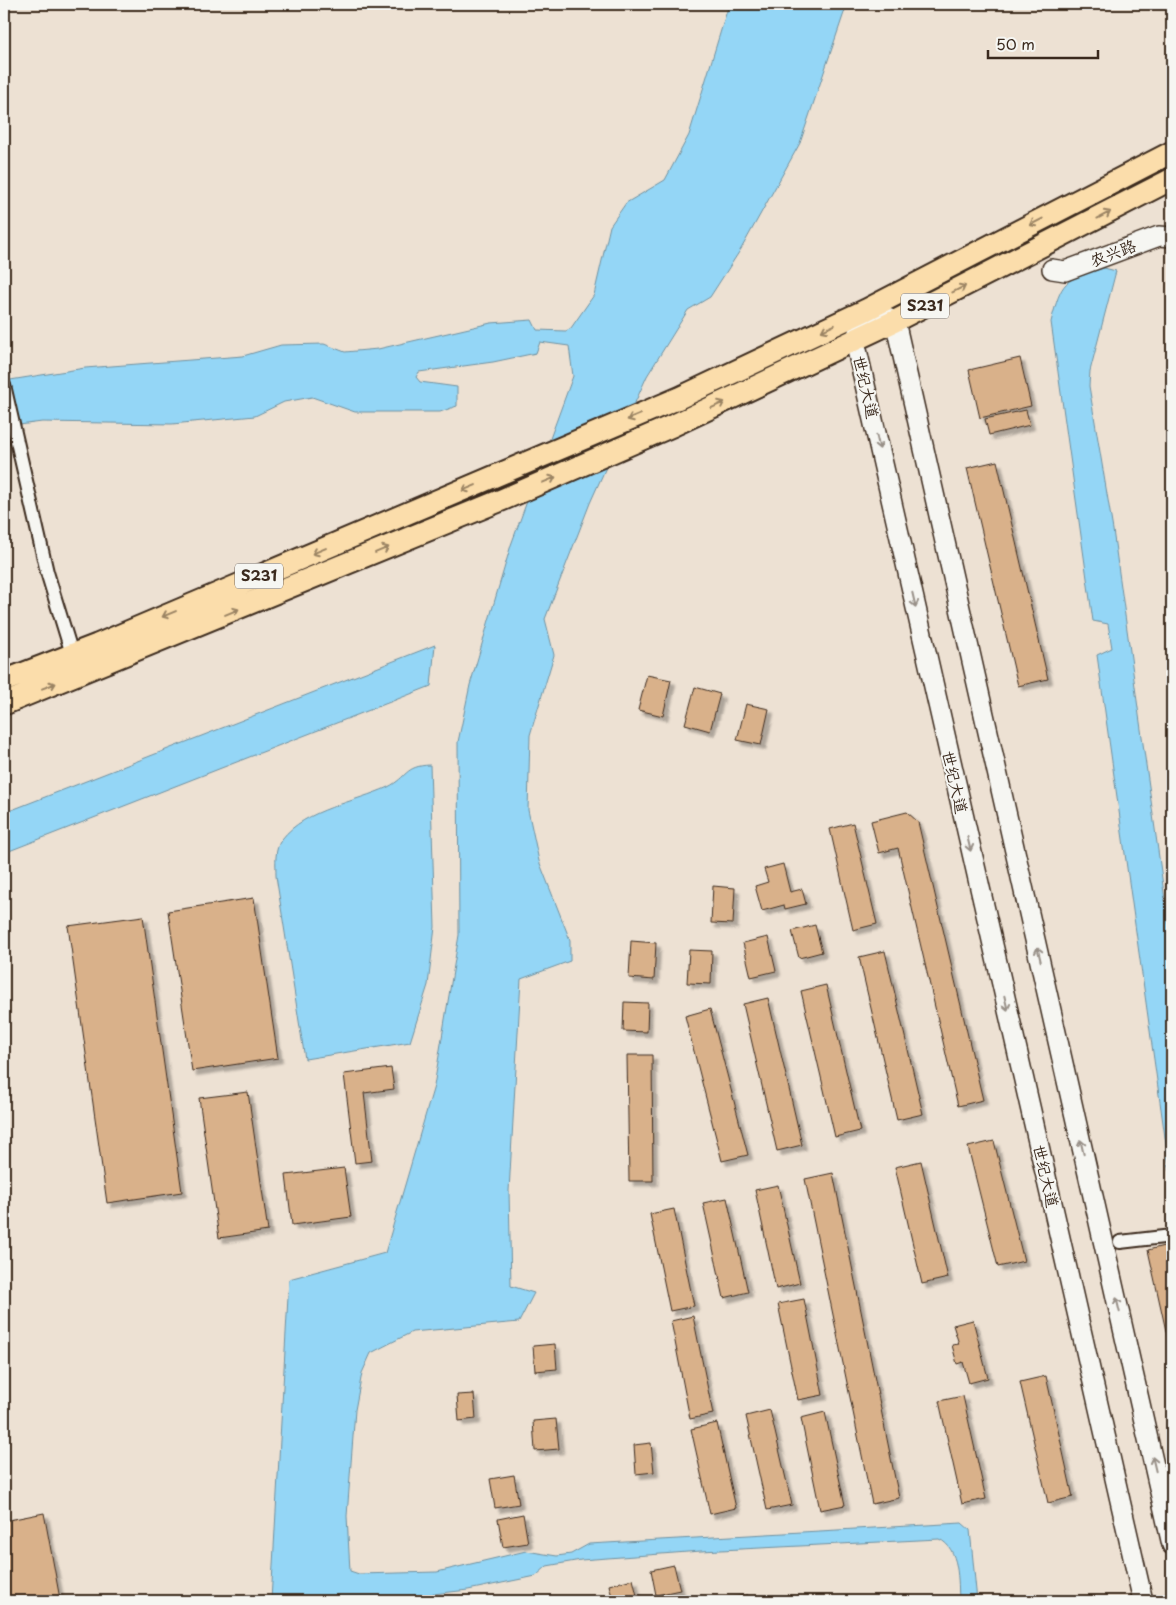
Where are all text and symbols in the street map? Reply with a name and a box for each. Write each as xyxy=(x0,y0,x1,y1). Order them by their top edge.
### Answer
scale bar xyxy=(988,28,1098,60)
text: 50 m xyxy=(996,32,1035,55)
one-way arrow xyxy=(1096,210,1111,219)
one-way arrow xyxy=(1028,217,1043,227)
street label: 农兴路 xyxy=(1086,232,1139,272)
one-way arrow xyxy=(952,284,967,294)
road number: S231 xyxy=(901,294,949,318)
one-way arrow xyxy=(821,323,836,333)
street label: 世纪大道 xyxy=(848,353,886,421)
one-way arrow xyxy=(711,400,726,410)
one-way arrow xyxy=(627,413,642,423)
one-way arrow xyxy=(874,433,883,449)
one-way arrow xyxy=(541,474,556,484)
one-way arrow xyxy=(462,483,477,493)
one-way arrow xyxy=(374,544,389,554)
one-way arrow xyxy=(312,546,327,556)
road number: S231 xyxy=(235,564,283,588)
one-way arrow xyxy=(910,592,919,608)
one-way arrow xyxy=(224,607,239,616)
one-way arrow xyxy=(162,609,177,619)
one-way arrow xyxy=(41,681,56,691)
street label: 世纪大道 xyxy=(937,748,975,816)
one-way arrow xyxy=(965,836,974,852)
one-way arrow xyxy=(1033,946,1043,962)
one-way arrow xyxy=(1002,994,1011,1010)
one-way arrow xyxy=(1077,1139,1086,1155)
street label: 世纪大道 xyxy=(1028,1142,1066,1210)
one-way arrow xyxy=(1113,1298,1122,1314)
one-way arrow xyxy=(1149,1456,1158,1472)

